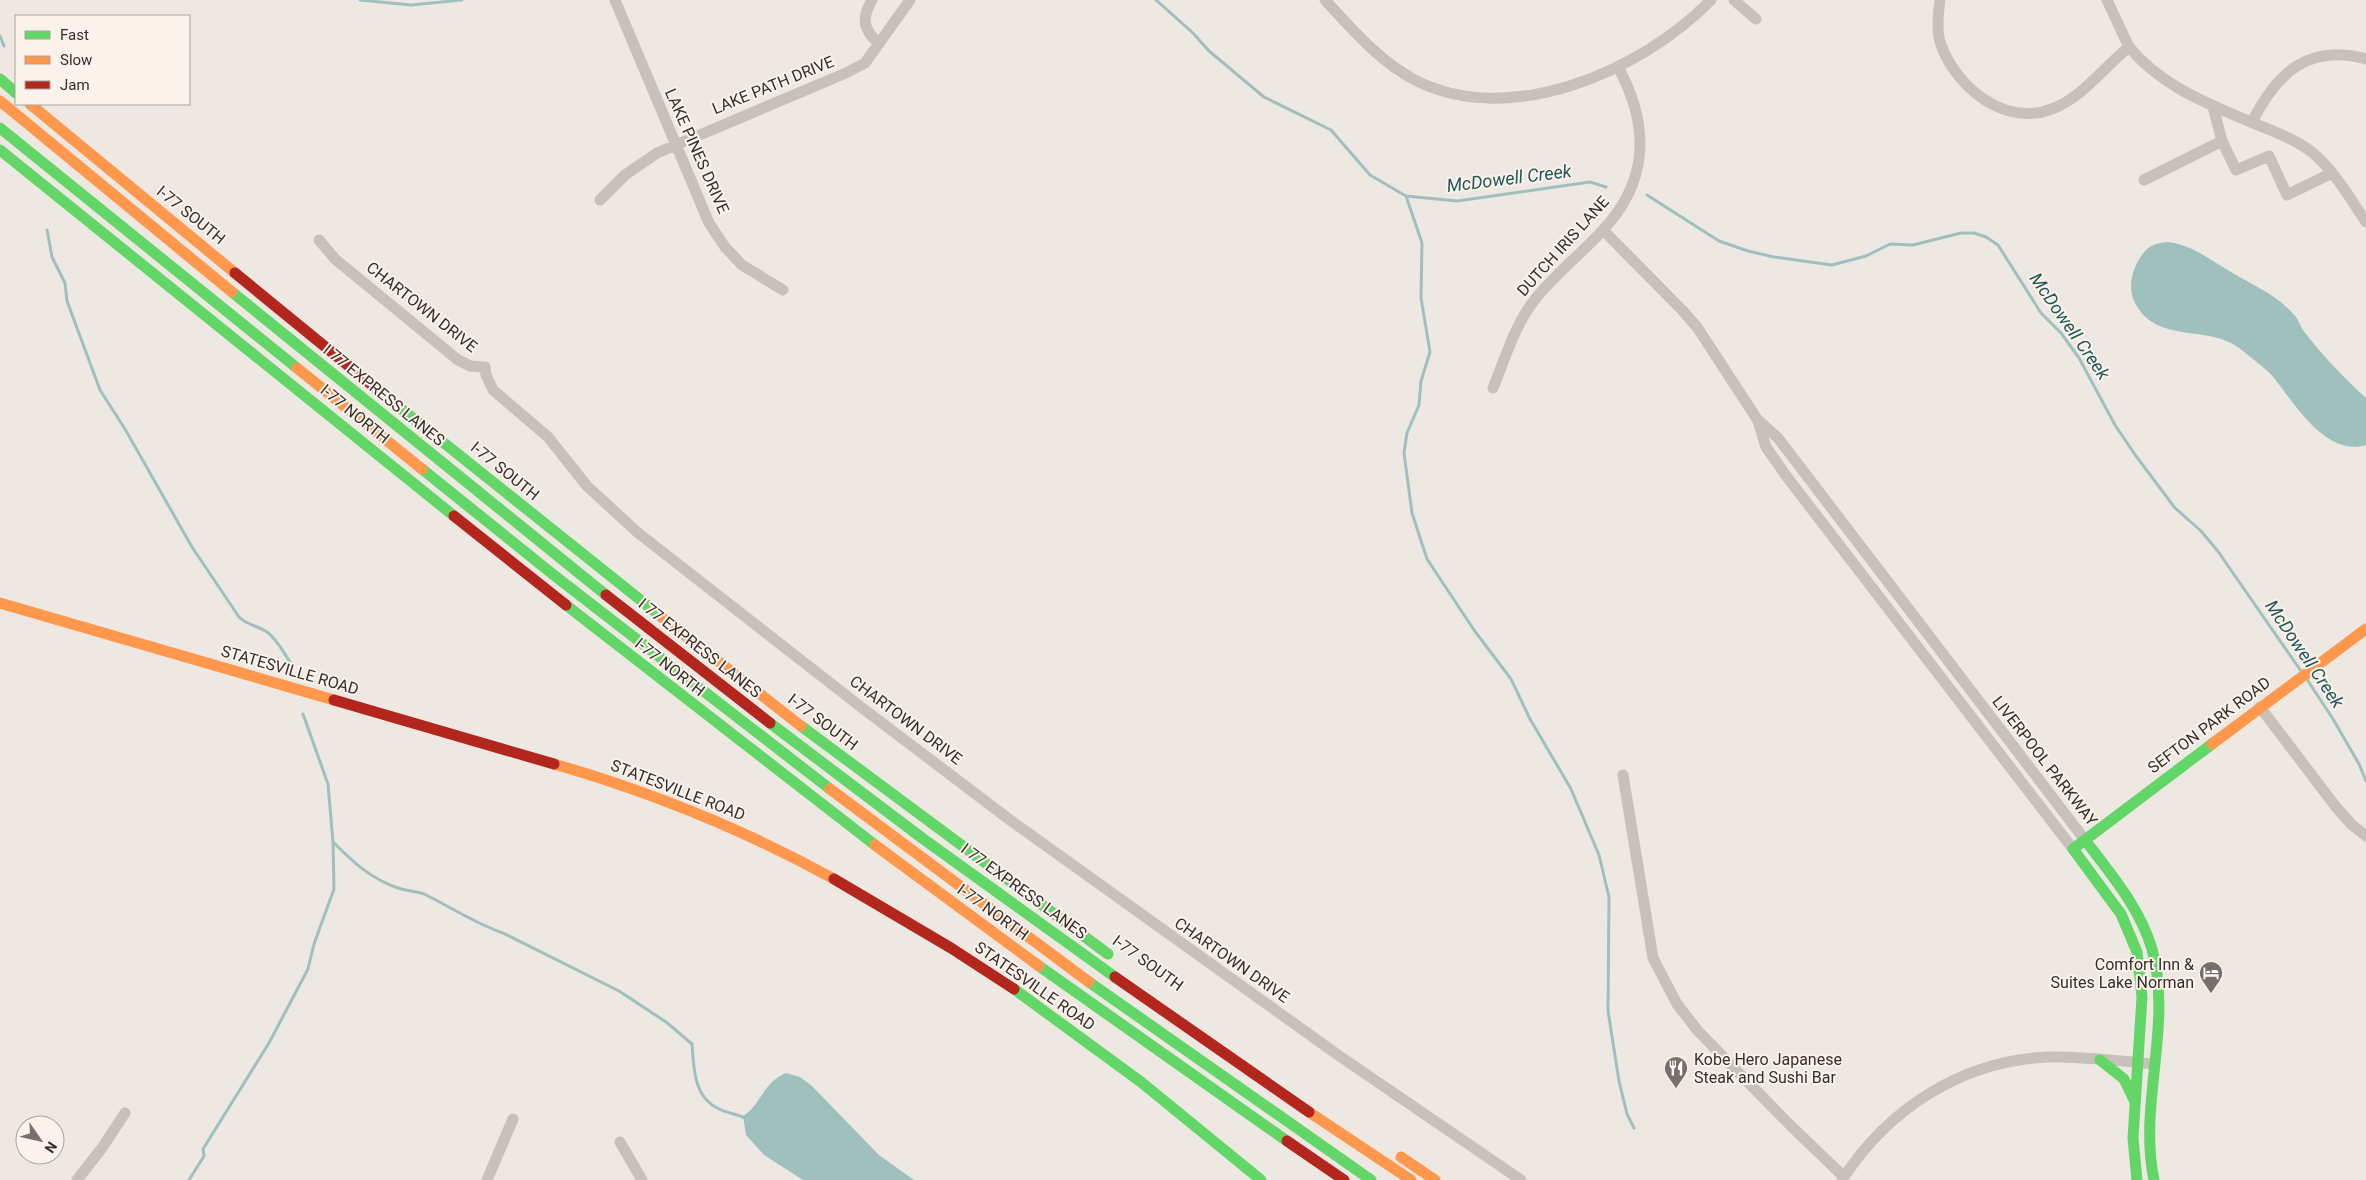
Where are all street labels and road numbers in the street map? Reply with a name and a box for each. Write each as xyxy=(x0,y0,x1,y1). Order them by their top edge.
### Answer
street label: LAKE PATH DRIVE xyxy=(709,52,837,118)
street label: LAKE PINES DRIVE xyxy=(661,86,733,216)
street label: I-77 SOUTH xyxy=(153,182,229,248)
street label: DUTCH IRIS LANE xyxy=(1513,192,1613,300)
street label: CHARTOWN DRIVE xyxy=(363,258,481,356)
street label: I 77 EXPRESS LANES xyxy=(319,340,449,450)
street label: I-77 NORTH xyxy=(317,380,393,448)
street label: I-77 SOUTH xyxy=(467,438,543,504)
street label: I 77 EXPRESS LANES xyxy=(635,594,765,702)
street label: I-77 NORTH xyxy=(631,634,709,700)
street label: STATESVILLE ROAD xyxy=(219,641,361,699)
street label: CHARTOWN DRIVE xyxy=(846,672,966,768)
street label: SEFTON PARK ROAD xyxy=(2144,673,2274,777)
street label: I-77 SOUTH xyxy=(784,690,862,754)
street label: LIVERPOOL PARKWAY xyxy=(1988,692,2102,830)
street label: STATESVILLE ROAD xyxy=(608,756,748,824)
street label: I 77 EXPRESS LANES xyxy=(957,839,1091,943)
street label: I-77 NORTH xyxy=(954,880,1032,944)
street label: CHARTOWN DRIVE xyxy=(1171,913,1293,1007)
street label: I-77 SOUTH xyxy=(1109,931,1187,995)
street label: STATESVILLE ROAD xyxy=(971,937,1099,1035)

